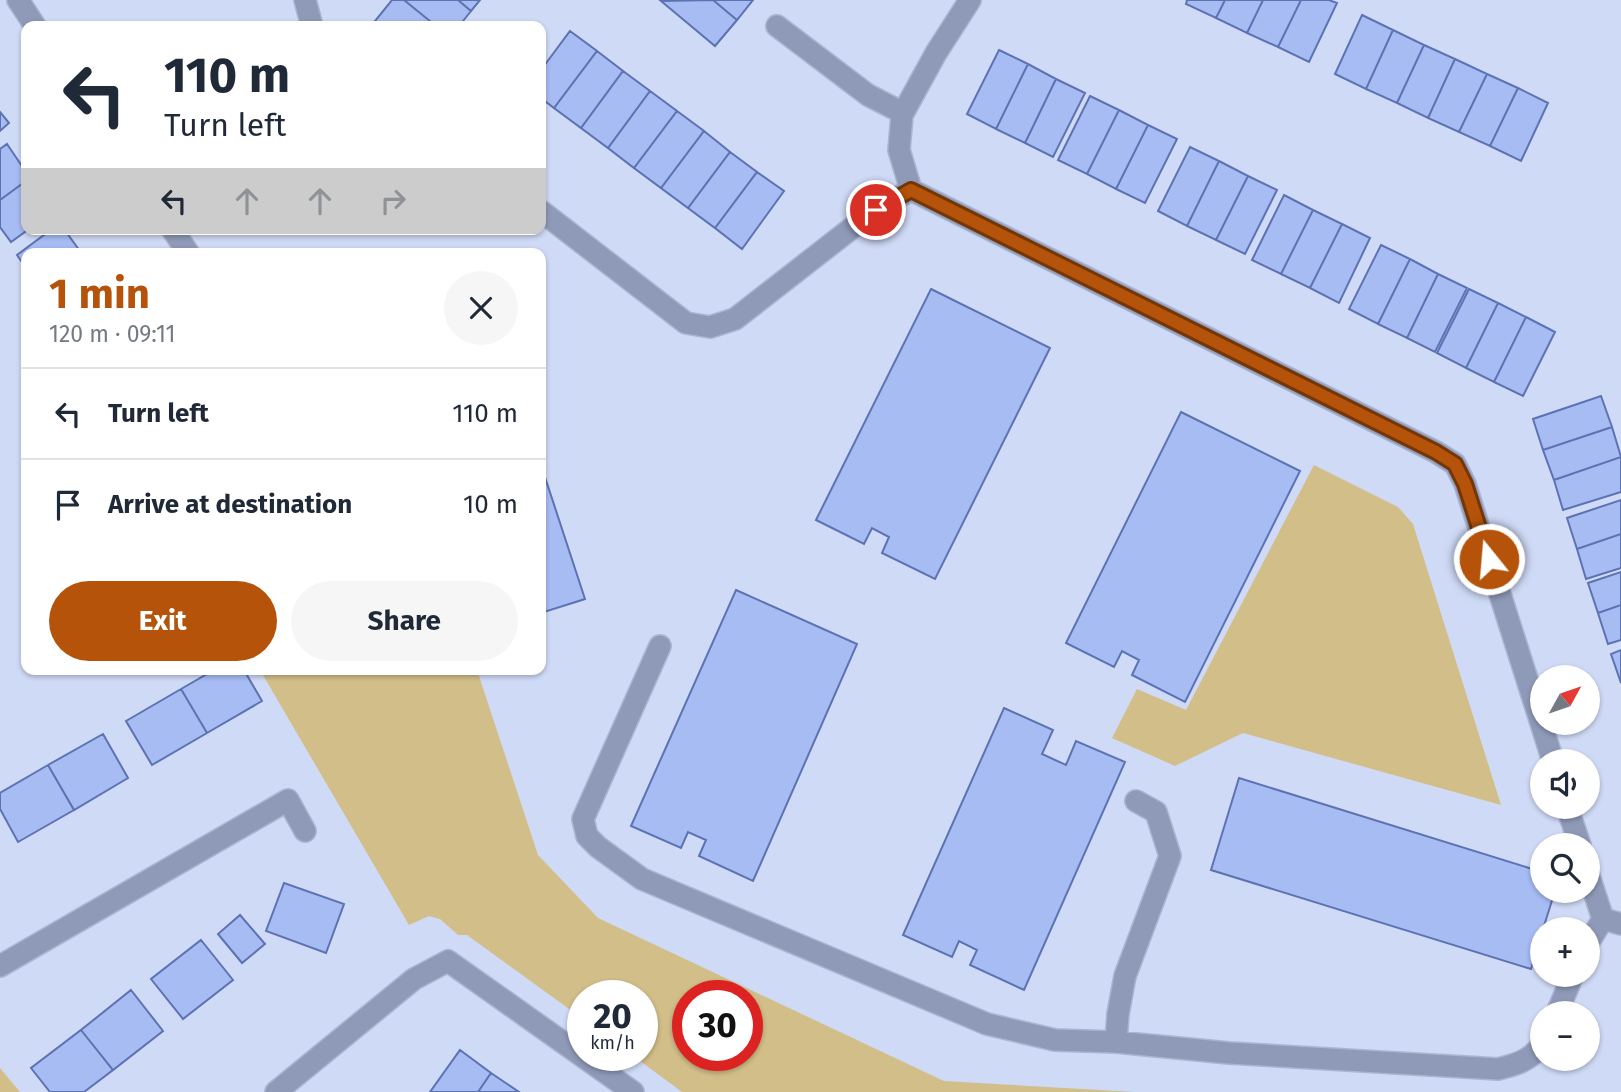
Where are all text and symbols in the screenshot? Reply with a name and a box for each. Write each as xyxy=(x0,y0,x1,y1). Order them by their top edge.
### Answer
text: 110 m xyxy=(164,46,290,105)
icon: left xyxy=(49,49,140,140)
text: Turn left xyxy=(164,106,286,144)
pin xyxy=(846,180,906,240)
icon: left xyxy=(155,182,193,220)
icon: ahead xyxy=(228,182,266,220)
icon: ahead xyxy=(301,182,339,220)
icon: right xyxy=(374,182,412,220)
icon: arrive xyxy=(857,191,895,229)
text: 1 min xyxy=(49,269,150,319)
button: close xyxy=(444,271,518,345)
text: 120 m · 09:11 xyxy=(49,320,176,348)
icon: left xyxy=(49,395,87,433)
text: Turn left xyxy=(108,398,209,429)
text: 110 m xyxy=(452,398,518,429)
icon: arrive xyxy=(49,486,87,524)
text: Arrive at destination xyxy=(108,489,352,520)
text: 10 m xyxy=(463,489,518,520)
position arrow xyxy=(1452,522,1526,596)
button: Exit xyxy=(49,581,277,661)
button: Share xyxy=(291,581,518,661)
north arrow xyxy=(1530,665,1600,735)
map controls xyxy=(1530,665,1600,1071)
button: sound xyxy=(1530,749,1600,819)
button: search xyxy=(1530,833,1600,903)
button: + xyxy=(1530,917,1600,987)
speed limit sign: 30 xyxy=(672,980,763,1071)
text: 20 xyxy=(593,995,632,1037)
button: − xyxy=(1530,1001,1600,1071)
text: km/h xyxy=(590,1032,635,1054)

